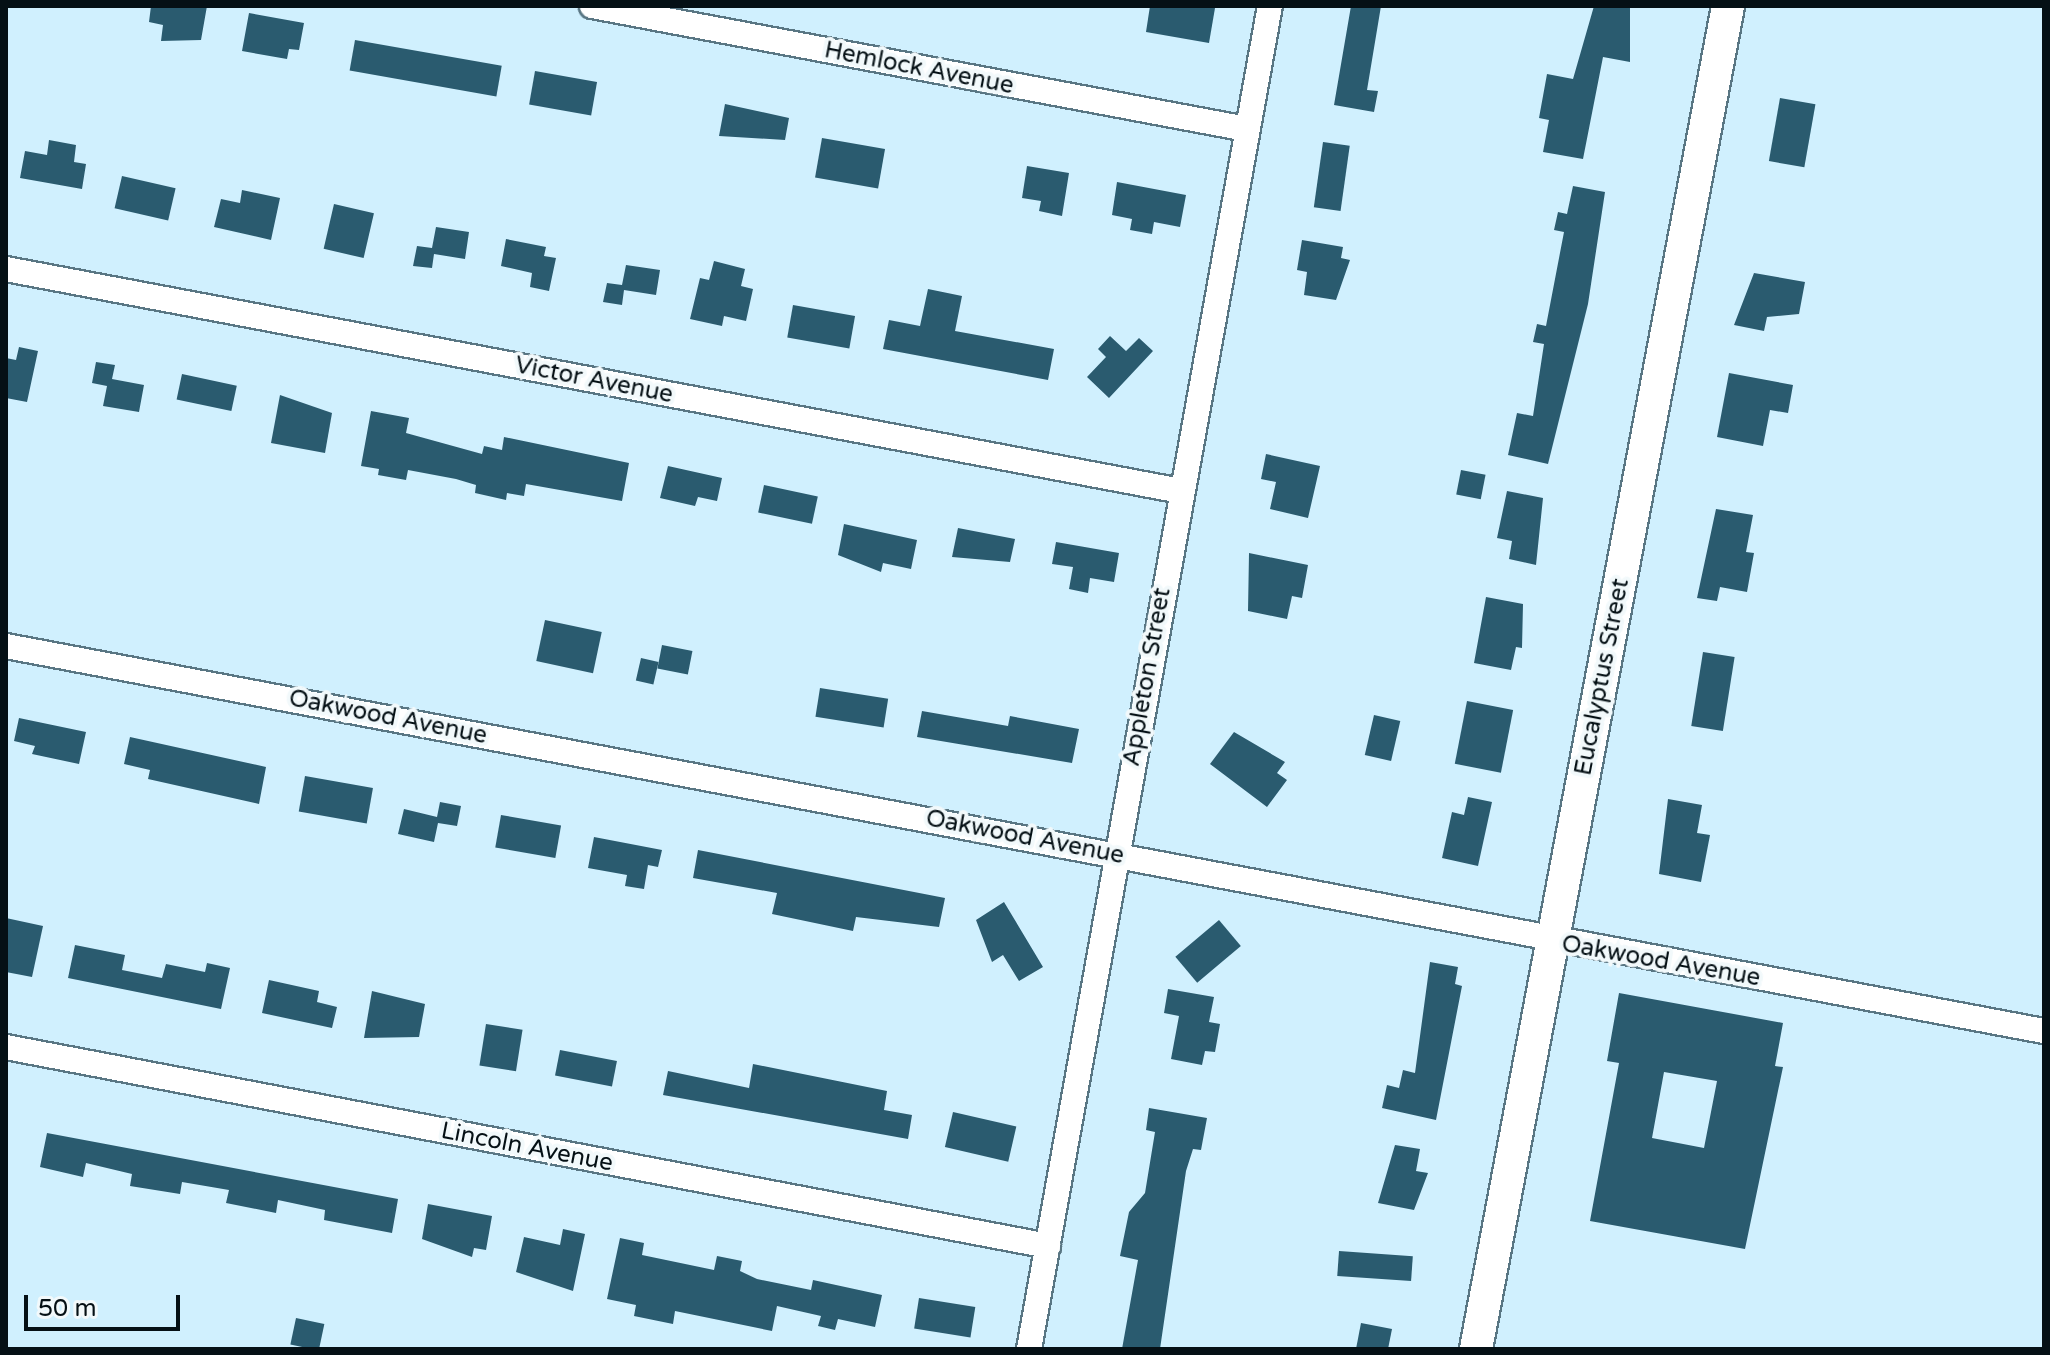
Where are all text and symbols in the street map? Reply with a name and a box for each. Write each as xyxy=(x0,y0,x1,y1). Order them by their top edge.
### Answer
street label: Hemlock Avenue xyxy=(822,36,1016,100)
street label: Victor Avenue xyxy=(513,351,675,409)
street label: Eucalyptus Street xyxy=(1569,576,1635,778)
street label: Appleton Street xyxy=(1117,586,1177,768)
street label: Oakwood Avenue xyxy=(287,684,489,750)
street label: Oakwood Avenue xyxy=(924,804,1126,870)
street label: Oakwood Avenue xyxy=(1559,929,1763,993)
street label: Lincoln Avenue xyxy=(439,1116,615,1178)
scale bar xyxy=(28,1279,184,1329)
text: 50 m xyxy=(38,1294,96,1323)

